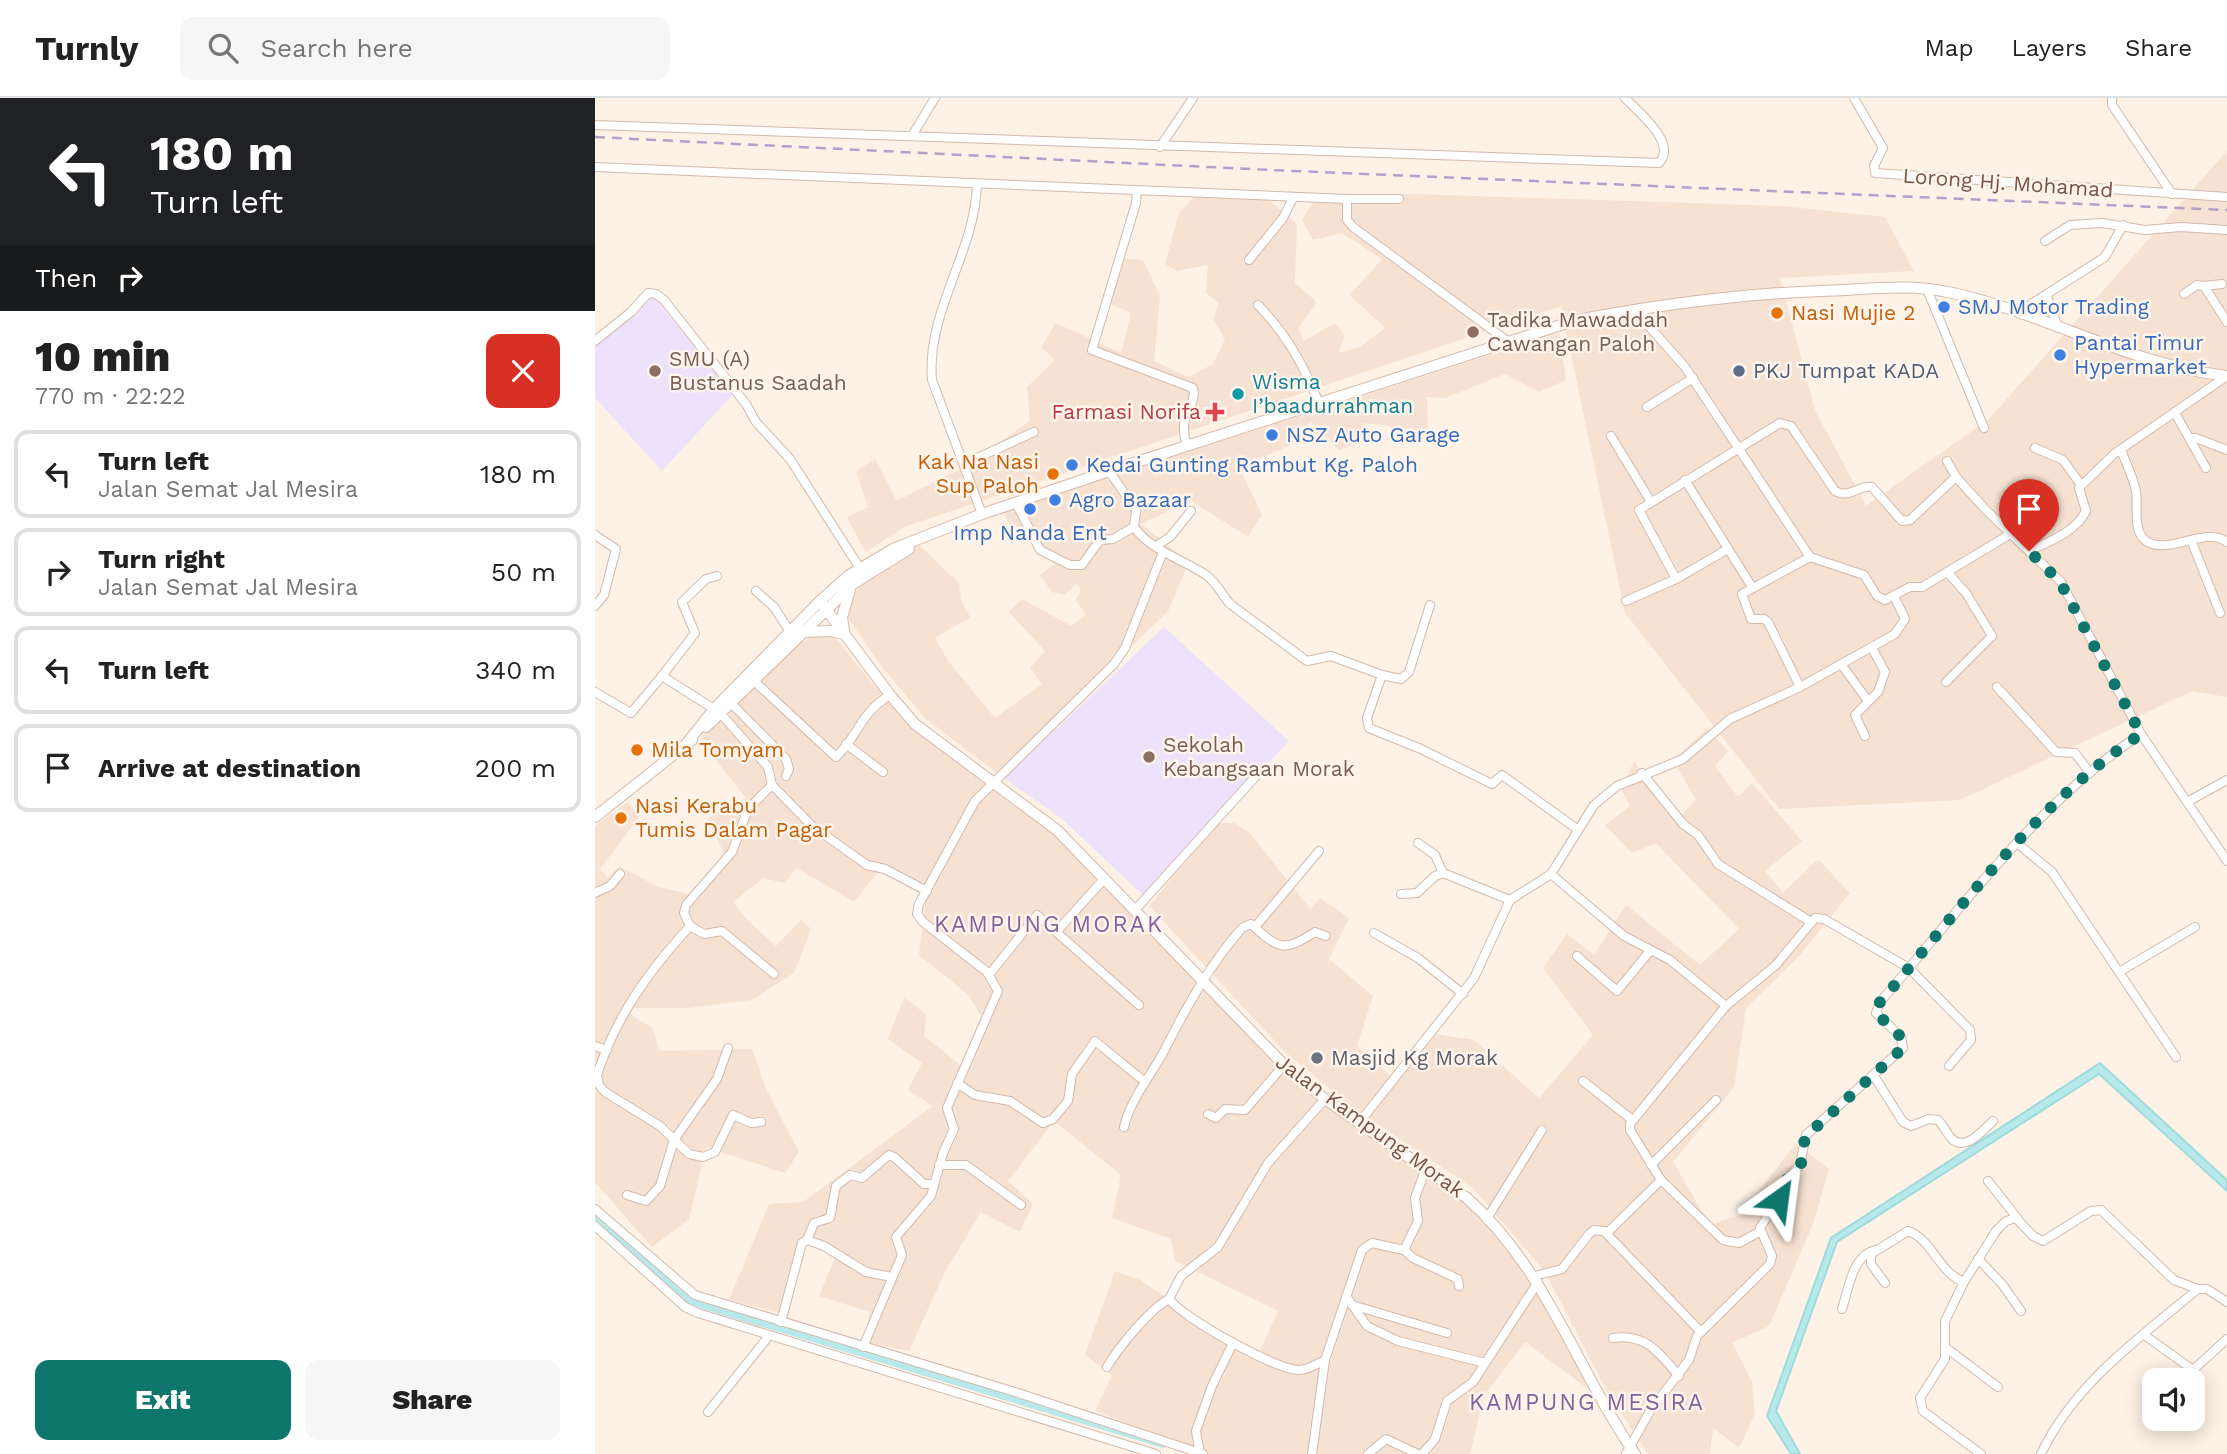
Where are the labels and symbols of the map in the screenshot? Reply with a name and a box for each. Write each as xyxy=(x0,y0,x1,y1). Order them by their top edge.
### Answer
street label: Lorong Hj. Mohamad xyxy=(1902,163,2114,202)
place label: SMJ Motor Trading xyxy=(1958,294,2150,319)
marker: SMJ Motor Trading xyxy=(1936,299,1952,315)
place label: Nasi Mujie 2 xyxy=(1791,300,1915,325)
marker: Nasi Mujie 2 xyxy=(1769,305,1785,321)
place label: Tadika Mawaddah Cawangan Paloh xyxy=(1487,307,1668,356)
marker: Tadika Mawaddah Cawangan Paloh xyxy=(1465,324,1481,340)
place label: Pantai Timur Hypermarket xyxy=(2074,330,2207,379)
place label: SMU (A) Bustanus Saadah xyxy=(669,346,847,395)
marker: Pantai Timur Hypermarket xyxy=(2052,347,2068,363)
place label: PKJ Tumpat KADA xyxy=(1753,358,1939,383)
marker: SMU (A) Bustanus Saadah xyxy=(647,363,663,379)
marker: PKJ Tumpat KADA xyxy=(1731,363,1747,379)
place label: Wisma I’baadurrahman xyxy=(1252,369,1413,418)
marker: Wisma I’baadurrahman xyxy=(1230,386,1246,402)
place label: Farmasi Norifa xyxy=(1052,399,1201,424)
marker: Farmasi Norifa xyxy=(1207,404,1223,420)
place label: NSZ Auto Garage xyxy=(1286,422,1460,447)
marker: NSZ Auto Garage xyxy=(1264,427,1280,443)
place label: Kak Na Nasi Sup Paloh xyxy=(917,449,1039,498)
place label: Kedai Gunting Rambut Kg. Paloh xyxy=(1086,452,1418,477)
marker: Kedai Gunting Rambut Kg. Paloh xyxy=(1064,457,1080,473)
marker: Kak Na Nasi Sup Paloh xyxy=(1045,466,1061,482)
pin xyxy=(1999,479,2059,551)
place label: Agro Bazaar xyxy=(1069,487,1192,512)
marker: Agro Bazaar xyxy=(1047,492,1063,508)
marker: Imp Nanda Ent xyxy=(1022,501,1038,517)
place label: Imp Nanda Ent xyxy=(953,520,1107,545)
place label: Sekolah Kebangsaan Morak xyxy=(1163,732,1355,781)
place label: Mila Tomyam xyxy=(651,737,784,762)
marker: Mila Tomyam xyxy=(629,742,645,758)
marker: Sekolah Kebangsaan Morak xyxy=(1141,749,1157,765)
place label: Nasi Kerabu Tumis Dalam Pagar xyxy=(635,793,832,842)
marker: Nasi Kerabu Tumis Dalam Pagar xyxy=(613,810,629,826)
district label: KAMPUNG MORAK xyxy=(934,911,1164,938)
place label: Masjid Kg Morak xyxy=(1331,1045,1498,1070)
street label: Jalan Kampung Morak xyxy=(1271,1049,1470,1203)
marker: Masjid Kg Morak xyxy=(1309,1050,1325,1066)
position arrow xyxy=(1742,1162,1816,1236)
district label: KAMPUNG MESIRA xyxy=(1469,1389,1705,1416)

